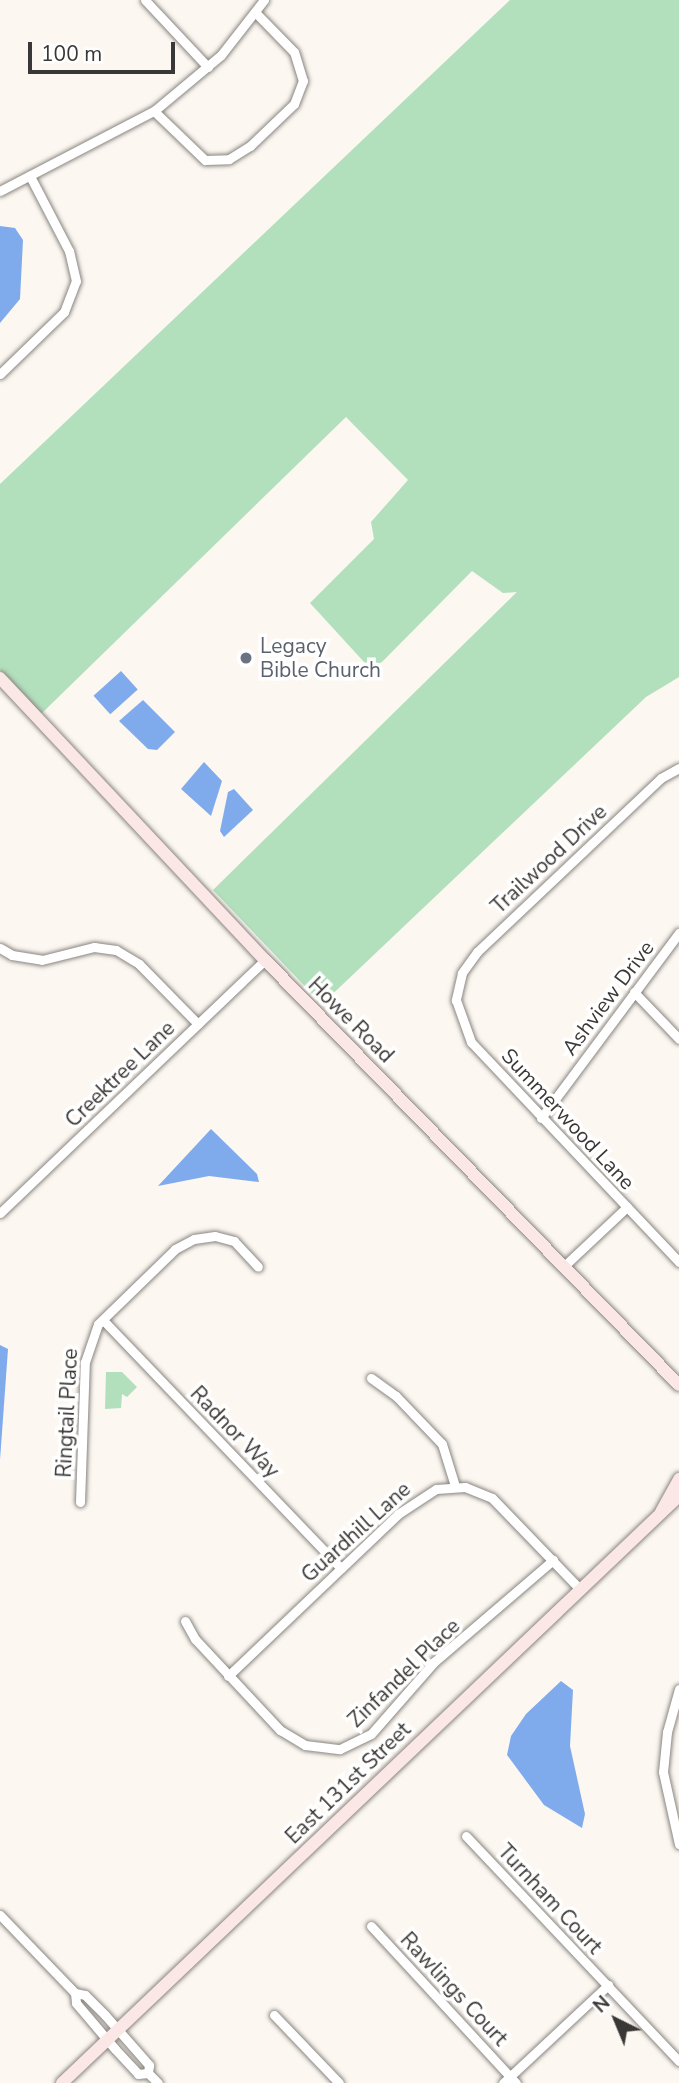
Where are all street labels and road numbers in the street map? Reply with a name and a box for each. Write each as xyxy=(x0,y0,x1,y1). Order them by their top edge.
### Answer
street label: Trailwood Drive xyxy=(486,799,612,919)
street label: Ashview Drive xyxy=(557,936,659,1060)
street label: Howe Road xyxy=(303,972,399,1068)
street label: Creektree Lane xyxy=(60,1016,180,1132)
street label: Summerwood Lane xyxy=(496,1043,640,1195)
street label: Ringtail Place xyxy=(51,1348,83,1478)
street label: Radnor Way xyxy=(185,1381,285,1483)
street label: Guardhill Lane xyxy=(296,1476,416,1588)
street label: Zinfandel Place xyxy=(343,1613,465,1733)
street label: East 131st Street xyxy=(280,1717,416,1849)
street label: Turnham Court xyxy=(493,1839,607,1959)
street label: Rawlings Court xyxy=(395,1927,513,2051)

